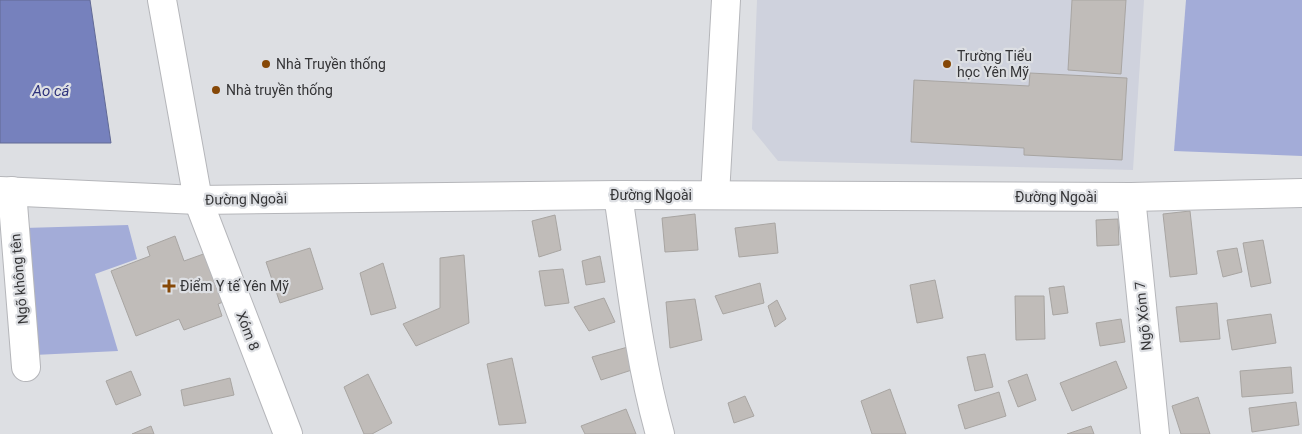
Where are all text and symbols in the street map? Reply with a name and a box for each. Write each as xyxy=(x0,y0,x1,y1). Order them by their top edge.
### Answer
place label: Trường Tiểu học Yên Mỹ xyxy=(957,48,1032,80)
place label: Nhà Truyền thống xyxy=(276,56,386,72)
marker: Nhà Truyền thống xyxy=(260,58,272,70)
marker: Trường Tiểu học Yên Mỹ xyxy=(941,58,953,70)
water label: Ao cá xyxy=(32,82,70,100)
place label: Nhà truyền thống xyxy=(226,82,333,98)
marker: Nhà truyền thống xyxy=(210,84,222,96)
street label: Đường Ngoài xyxy=(610,187,692,203)
street label: Đường Ngoài xyxy=(1015,189,1097,205)
street label: Đường Ngoài xyxy=(205,190,287,208)
street label: Ngõ không tên xyxy=(7,233,31,325)
place label: Điểm Y tế Yên Mỹ xyxy=(180,278,289,294)
marker: Điểm Y tế Yên Mỹ xyxy=(162,279,176,293)
street label: Ngõ Xóm 7 xyxy=(1131,280,1155,351)
street label: Xóm 8 xyxy=(233,309,263,353)

